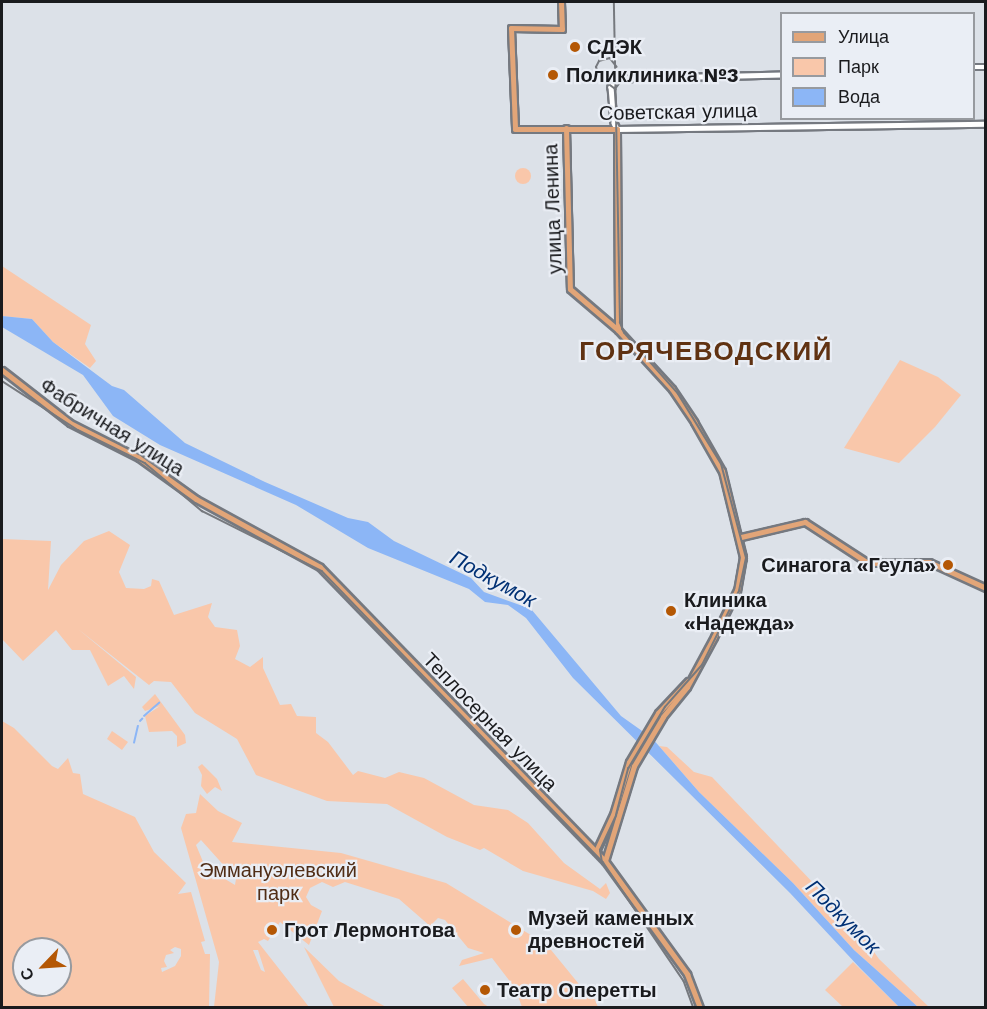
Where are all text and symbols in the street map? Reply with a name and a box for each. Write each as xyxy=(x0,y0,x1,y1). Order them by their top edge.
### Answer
legend xyxy=(780,12,975,120)
text: Улица xyxy=(838,26,889,47)
place label: СДЭК xyxy=(587,35,642,59)
marker: СДЭК xyxy=(568,40,582,54)
text: Парк xyxy=(838,56,879,77)
place label: Поликлиника №3 xyxy=(566,63,739,87)
marker: Поликлиника №3 xyxy=(544,66,562,84)
text: Вода xyxy=(838,86,880,107)
street label: Советская улица xyxy=(599,99,757,125)
street label: улица Ленина xyxy=(539,143,567,275)
district label: ГОРЯЧЕВОДСКИЙ xyxy=(579,336,833,368)
street label: Фабричная улица xyxy=(36,373,188,481)
water label: Подкумок xyxy=(445,545,541,613)
place label: Синагога «Геула» xyxy=(761,553,936,577)
marker: Синагога «Геула» xyxy=(941,558,955,572)
place label: Клиника «Надежда» xyxy=(684,588,795,635)
marker: Клиника «Надежда» xyxy=(662,602,680,620)
street label: Теплосерная улица xyxy=(418,648,562,796)
park label: Эммануэлевский парк xyxy=(199,858,357,905)
water label: Подкумок xyxy=(801,875,885,959)
place label: Музей каменных древностей xyxy=(528,906,694,953)
place label: Грот Лермонтова xyxy=(284,918,455,942)
marker: Грот Лермонтова xyxy=(265,923,279,937)
marker: Музей каменных древностей xyxy=(509,923,523,937)
north arrow xyxy=(12,937,72,997)
text: С xyxy=(16,965,38,983)
place label: Театр Оперетты xyxy=(497,978,657,1002)
marker: Театр Оперетты xyxy=(478,983,492,997)

